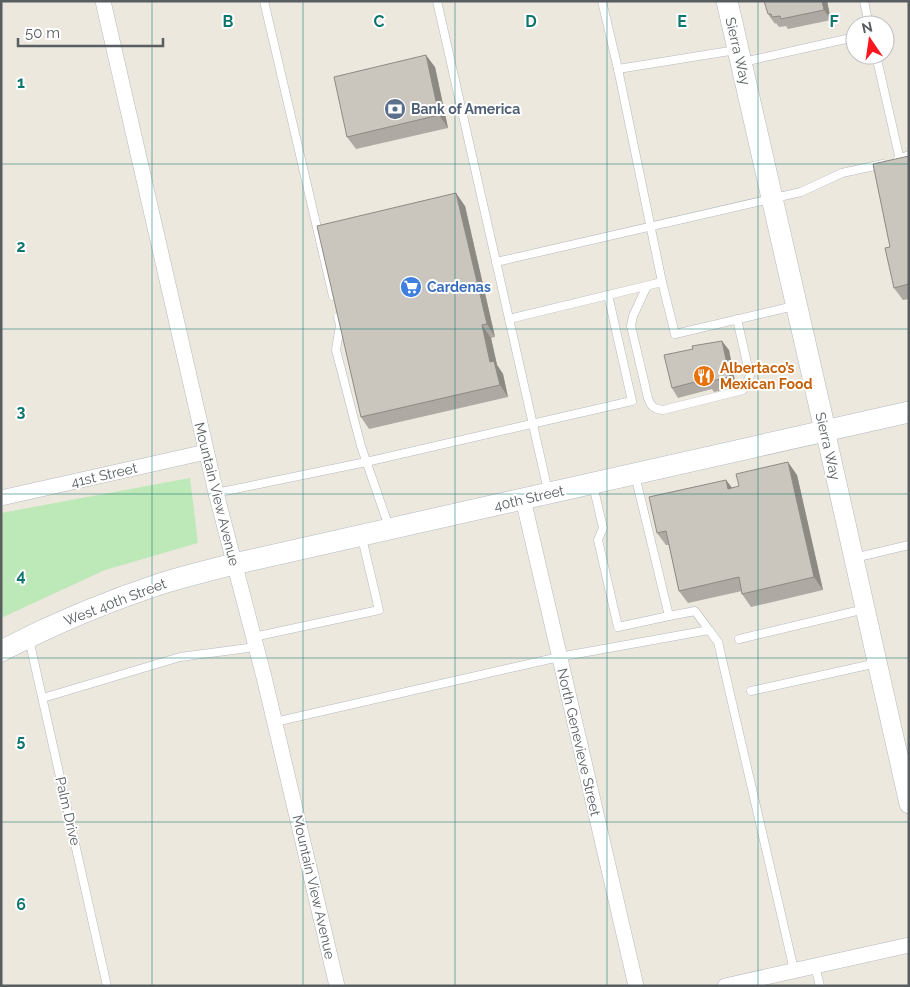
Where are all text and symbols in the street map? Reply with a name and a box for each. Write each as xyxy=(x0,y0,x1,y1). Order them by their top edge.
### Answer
text: B xyxy=(223,12,234,31)
text: C xyxy=(374,12,385,31)
text: D xyxy=(525,12,537,31)
text: E xyxy=(677,12,687,31)
text: F xyxy=(829,12,839,31)
scale bar xyxy=(18,15,162,47)
street label: Sierra Way xyxy=(722,15,754,87)
north arrow xyxy=(845,15,895,65)
text: N xyxy=(860,18,874,36)
text: 50 m xyxy=(25,24,60,42)
text: 1 xyxy=(17,73,25,92)
bank icon: Bank of America xyxy=(383,97,407,121)
place label: Bank of America xyxy=(411,101,520,117)
text: 2 xyxy=(16,237,26,256)
supermarket icon: Cardenas xyxy=(399,275,423,299)
place label: Cardenas xyxy=(427,279,491,295)
place label: Albertaco’s Mexican Food xyxy=(720,360,812,392)
restaurant icon: Albertaco’s Mexican Food xyxy=(692,364,716,388)
text: 3 xyxy=(17,402,26,421)
street label: Sierra Way xyxy=(812,410,844,482)
street label: Mountain View Avenue xyxy=(191,421,243,567)
street label: 41st Street xyxy=(69,460,139,490)
street label: 40th Street xyxy=(492,482,566,514)
text: 4 xyxy=(16,566,26,585)
street label: West 40th Street xyxy=(62,575,169,629)
street label: North Genevieve Street xyxy=(554,667,604,818)
text: 5 xyxy=(17,731,26,750)
street label: Palm Drive xyxy=(52,775,84,847)
street label: Mountain View Avenue xyxy=(290,813,338,961)
text: 6 xyxy=(16,895,26,914)

